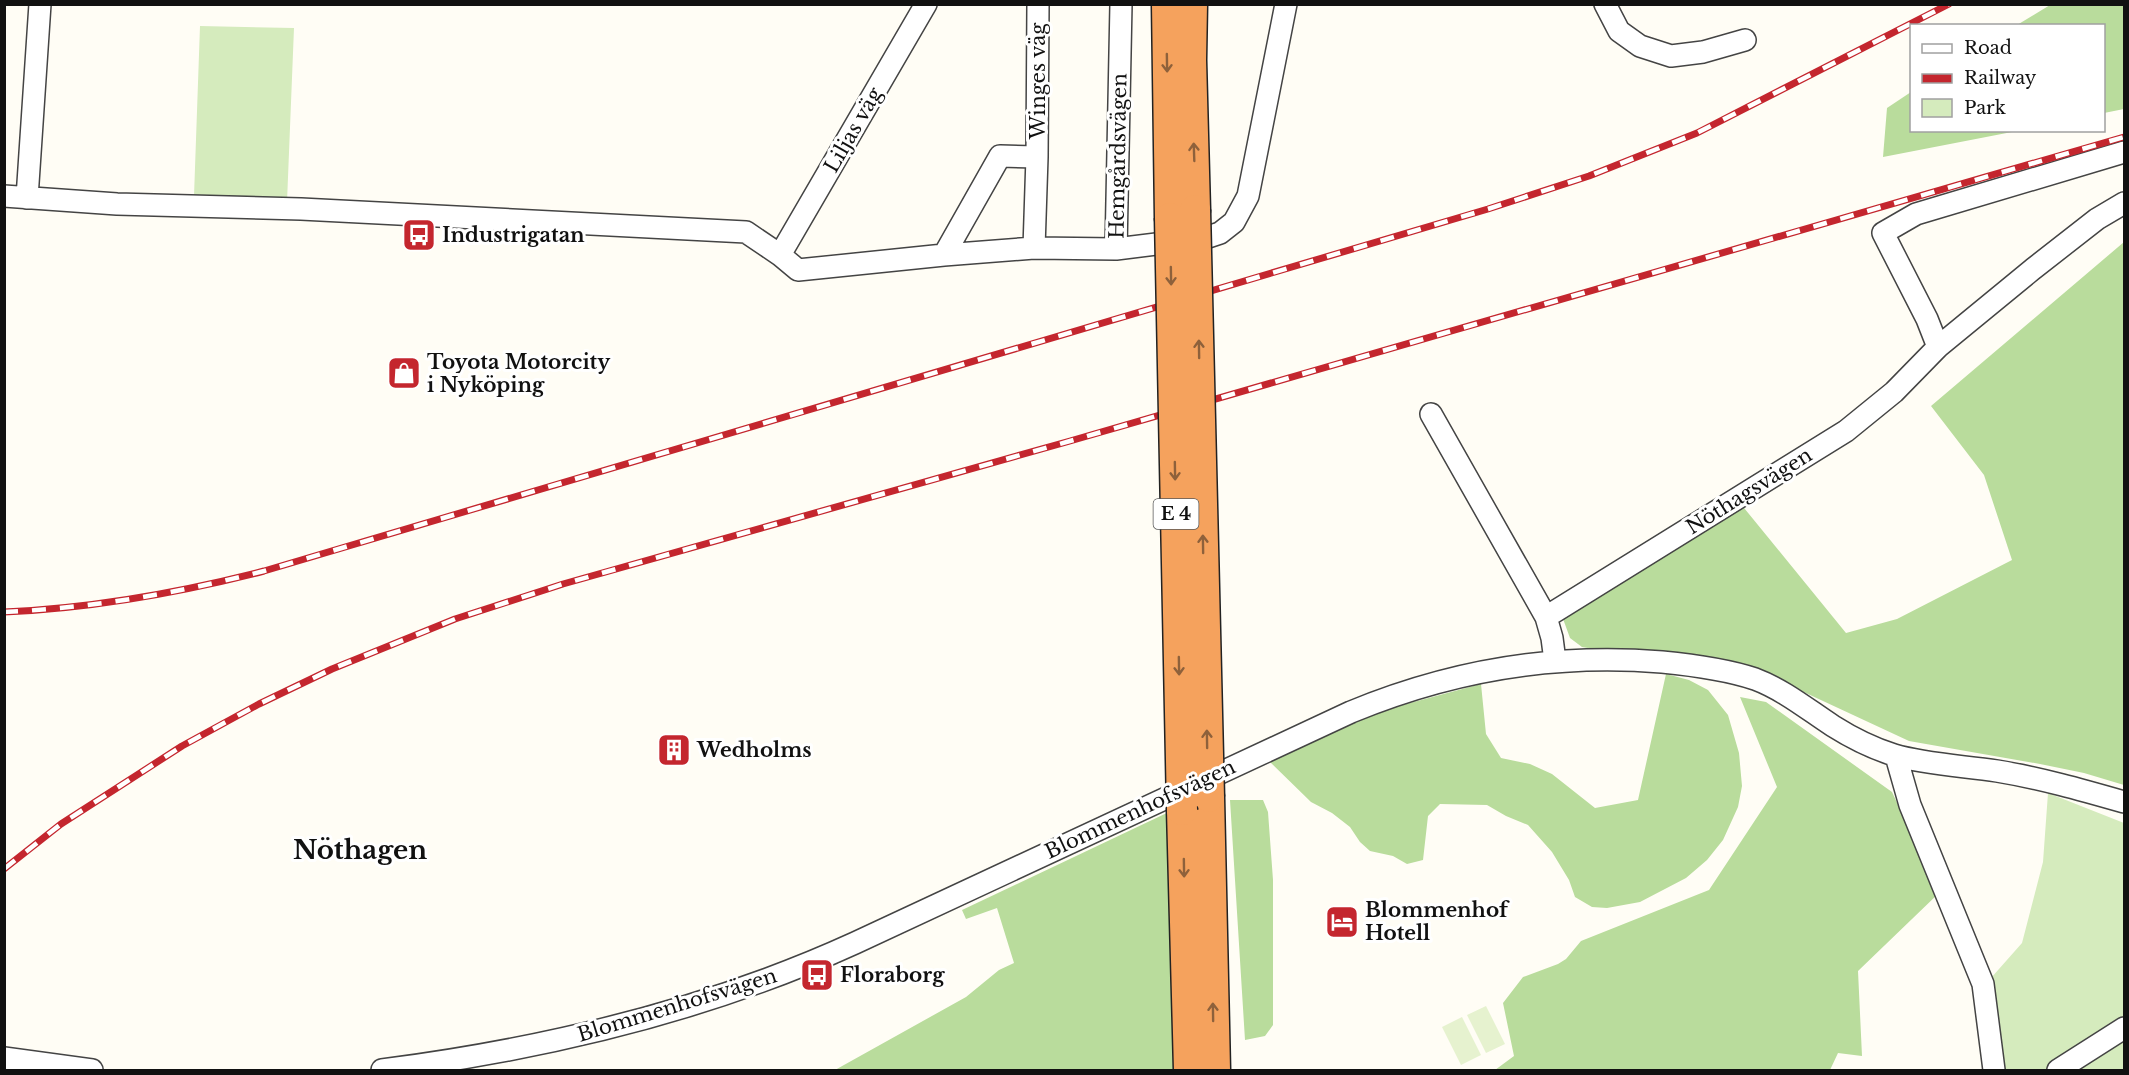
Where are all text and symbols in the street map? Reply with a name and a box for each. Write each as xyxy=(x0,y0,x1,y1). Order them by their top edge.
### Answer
street label: Winges väg xyxy=(1026,22,1050,140)
legend xyxy=(1910,24,2105,132)
text: Road xyxy=(1964,37,2012,59)
one-way arrow xyxy=(1161,52,1173,72)
text: Railway xyxy=(1964,67,2037,89)
street label: Hemgårdsvägen xyxy=(1105,73,1131,239)
street label: Liljas väg xyxy=(819,82,887,177)
text: Park xyxy=(1964,97,2006,119)
one-way arrow xyxy=(1188,142,1200,162)
bus stop icon: Industrigatan xyxy=(401,217,437,253)
place label: Industrigatan xyxy=(442,223,585,247)
one-way arrow xyxy=(1166,266,1177,286)
one-way arrow xyxy=(1193,339,1204,359)
place label: Toyota Motorcity i Nyköping xyxy=(427,350,611,397)
shop icon: Toyota Motorcity i Nyköping xyxy=(386,355,422,391)
street label: Nöthagsvägen xyxy=(1682,443,1817,539)
one-way arrow xyxy=(1170,461,1181,481)
road number: E 4 xyxy=(1154,499,1198,529)
one-way arrow xyxy=(1197,534,1209,554)
one-way arrow xyxy=(1174,656,1185,676)
one-way arrow xyxy=(1202,729,1213,749)
building icon: Wedholms xyxy=(656,732,692,768)
place label: Wedholms xyxy=(696,738,812,762)
street label: Blommenhofsvägen xyxy=(1041,754,1239,864)
district label: Nöthagen xyxy=(293,834,427,866)
one-way arrow xyxy=(1178,858,1190,878)
place label: Blommenhof Hotell xyxy=(1365,898,1510,945)
hotel icon: Blommenhof Hotell xyxy=(1324,904,1360,940)
bus stop icon: Floraborg xyxy=(799,957,835,993)
street label: Blommenhofsvägen xyxy=(574,963,780,1047)
place label: Floraborg xyxy=(840,963,945,987)
one-way arrow xyxy=(1208,1003,1219,1023)

